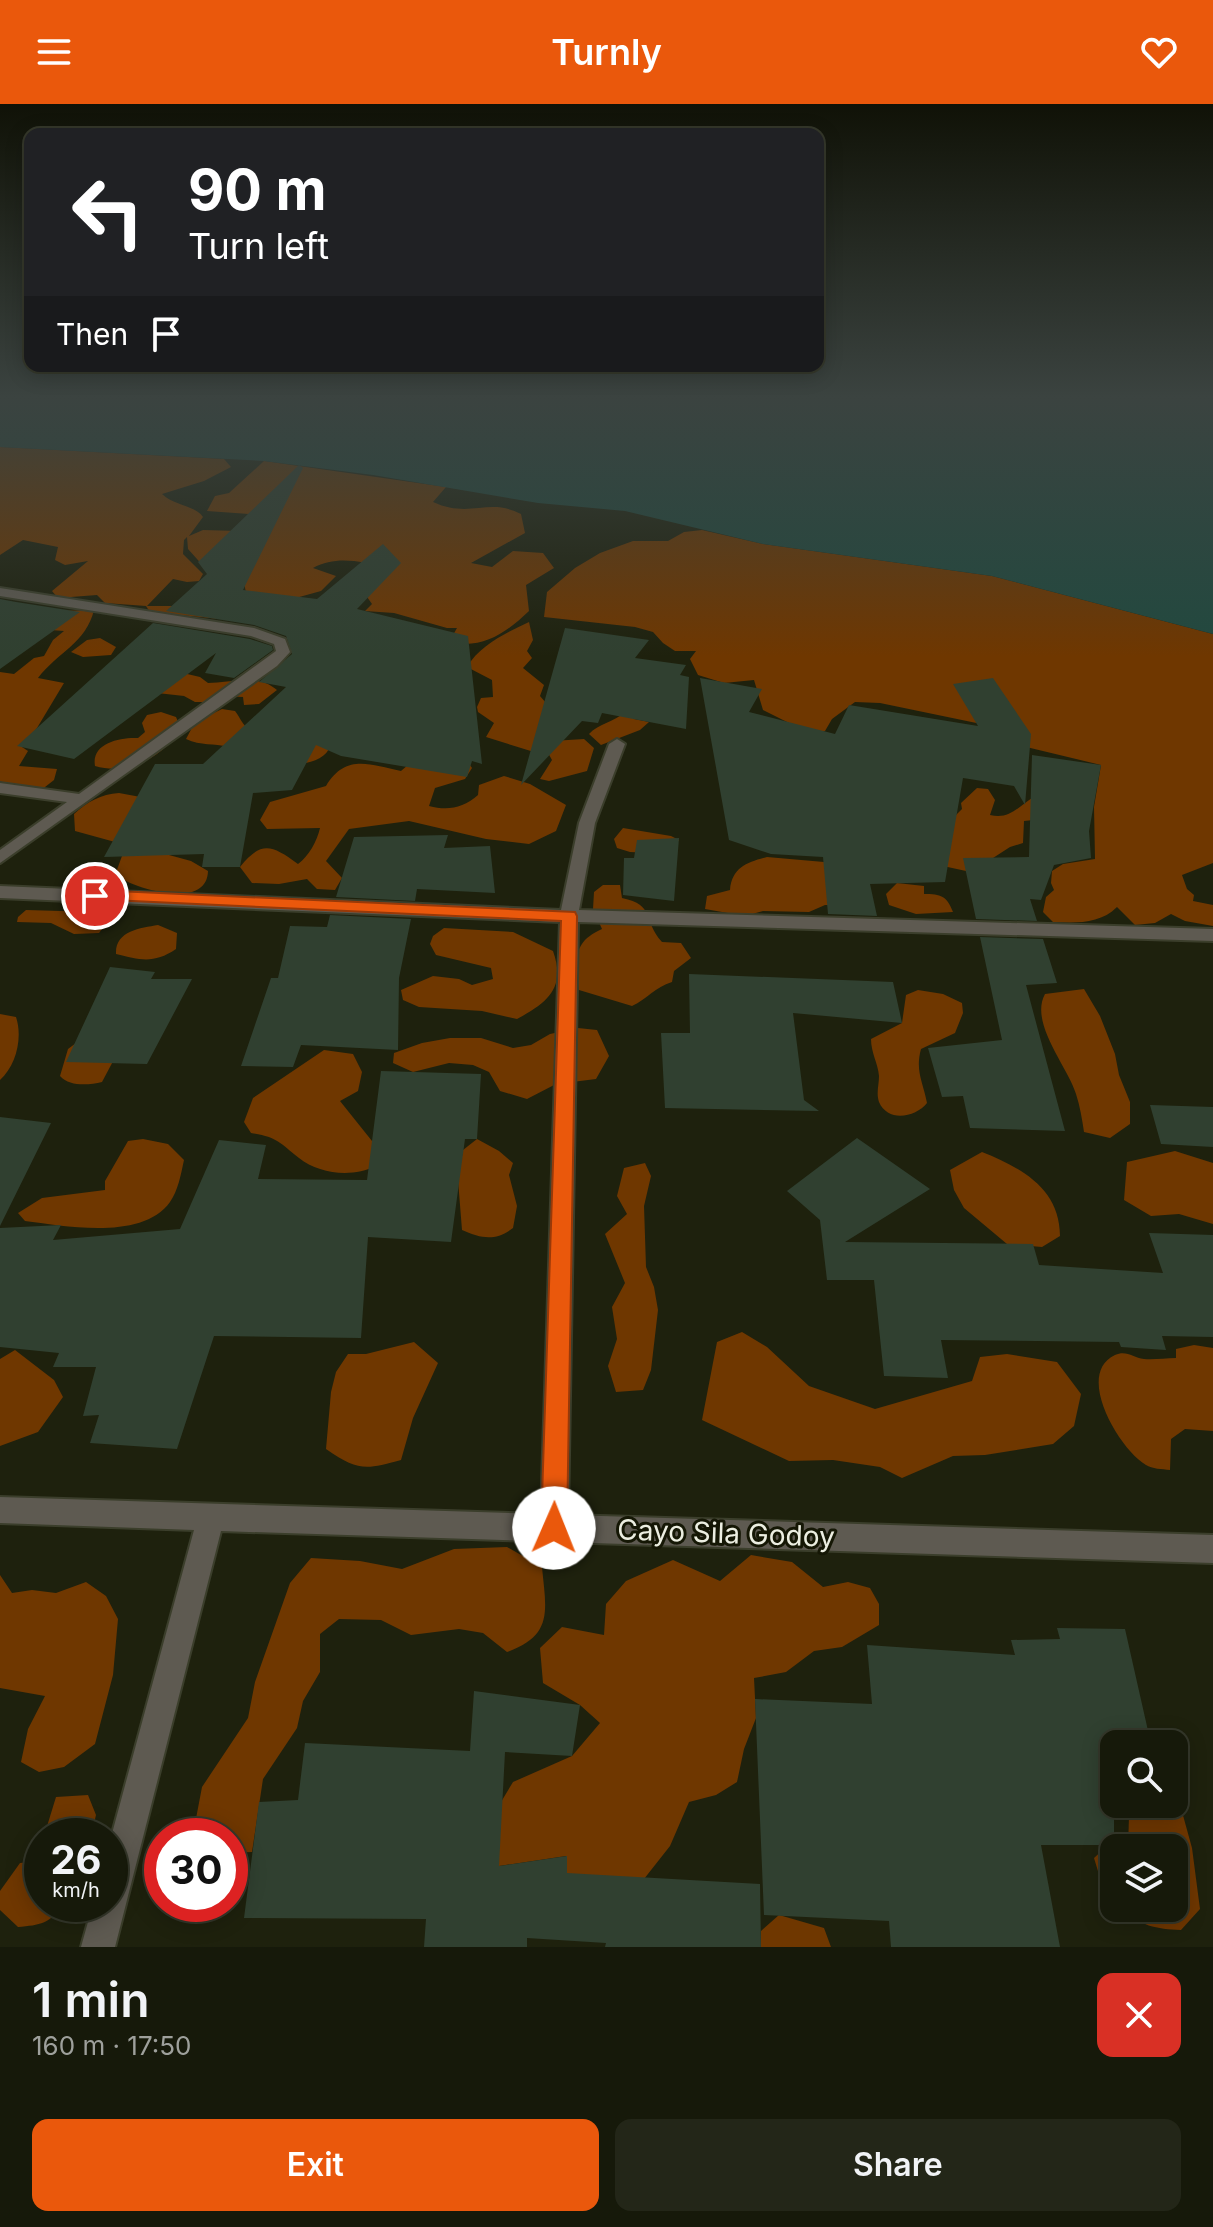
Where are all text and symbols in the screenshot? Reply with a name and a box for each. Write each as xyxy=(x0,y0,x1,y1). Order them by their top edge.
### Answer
icon: menu xyxy=(32,30,76,74)
text: Turnly xyxy=(551,30,662,74)
icon: heart xyxy=(1137,30,1181,74)
text: 90 m xyxy=(188,156,327,224)
icon: left xyxy=(56,160,160,264)
text: Turn left xyxy=(188,224,329,268)
icon: arrive xyxy=(144,312,188,356)
text: Then xyxy=(56,316,128,352)
pin xyxy=(61,862,129,930)
icon: arrive xyxy=(73,874,117,918)
position arrow xyxy=(512,1486,596,1570)
street label: Cayo Sila Godoy xyxy=(617,1512,835,1554)
map controls xyxy=(1100,1730,1188,1922)
button: search xyxy=(1100,1730,1188,1818)
speed limit sign: 30 xyxy=(144,1818,248,1922)
button: layers xyxy=(1100,1834,1188,1922)
text: 26 xyxy=(50,1835,102,1884)
text: km/h xyxy=(52,1878,100,1902)
text: 1 min xyxy=(32,1970,150,2029)
button: close xyxy=(1097,1973,1181,2057)
text: 160 m · 17:50 xyxy=(32,2030,191,2061)
button: Exit xyxy=(32,2119,599,2211)
button: Share xyxy=(615,2119,1181,2211)

